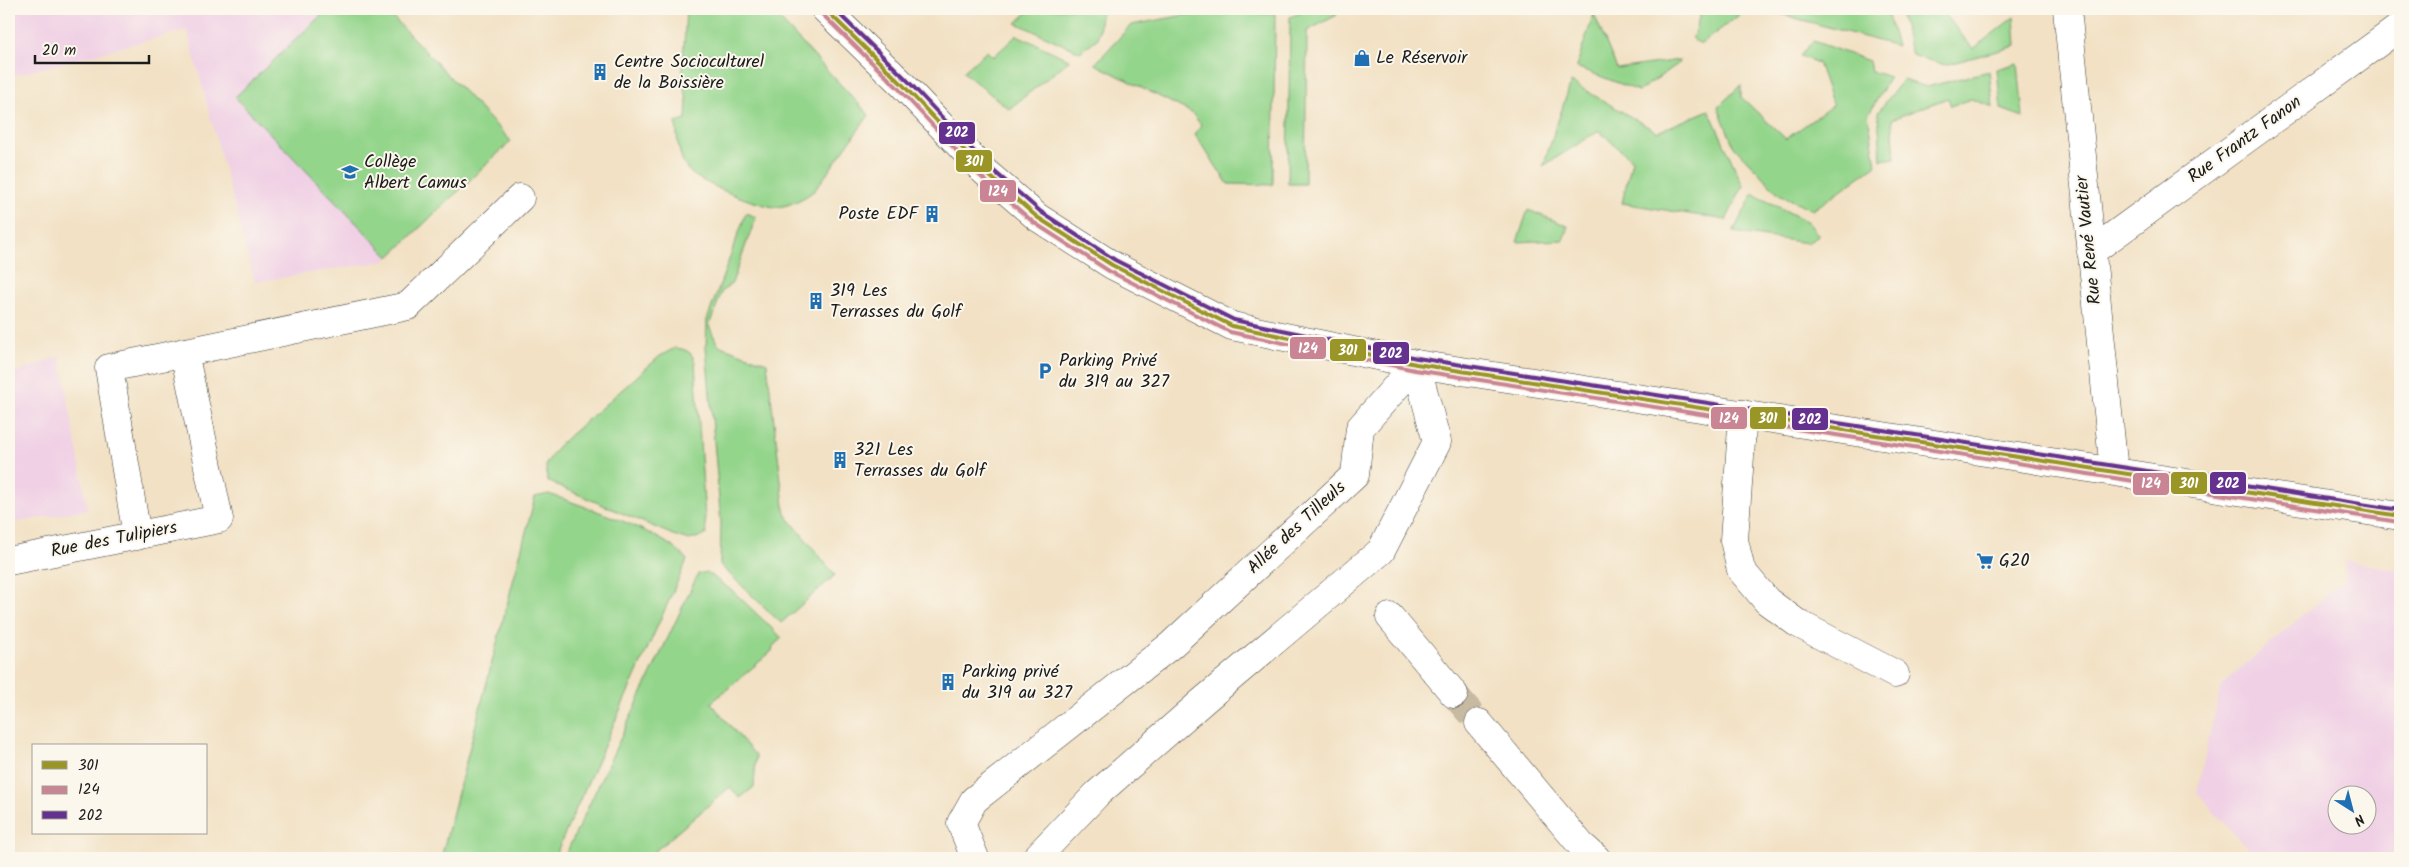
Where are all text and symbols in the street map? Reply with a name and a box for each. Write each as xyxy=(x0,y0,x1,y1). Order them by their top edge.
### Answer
scale bar xyxy=(35,32,149,64)
text: 20 m xyxy=(42,39,76,63)
place label: Le Réservoir xyxy=(1376,44,1468,73)
place label: Centre Socioculturel de la Boissière xyxy=(614,48,765,98)
shop icon: Le Réservoir xyxy=(1352,48,1372,68)
building icon: Centre Socioculturel de la Boissière xyxy=(590,62,610,82)
street label: Rue Frantz Fanon xyxy=(2182,89,2308,191)
line badge: 202 xyxy=(938,121,976,145)
text: 202 xyxy=(945,122,969,144)
place label: Collège Albert Camus xyxy=(364,148,467,198)
line badge: 301 xyxy=(955,149,993,173)
text: 301 xyxy=(963,151,984,173)
school or university icon: Collège Albert Camus xyxy=(340,162,360,182)
street label: Rue René Vautier xyxy=(2068,173,2110,306)
line badge: 124 xyxy=(979,179,1017,203)
text: 124 xyxy=(988,181,1008,203)
place label: Poste EDF xyxy=(839,200,920,229)
building icon: Poste EDF xyxy=(922,204,942,224)
place label: 319 Les Terrasses du Golf xyxy=(830,277,964,327)
building icon: 319 Les Terrasses du Golf xyxy=(806,291,826,311)
line badge: 124 xyxy=(1289,336,1327,360)
text: 124 xyxy=(1298,338,1318,360)
line badge: 301 xyxy=(1329,338,1367,362)
text: 301 xyxy=(1337,340,1358,362)
line badge: 202 xyxy=(1372,341,1410,365)
text: 202 xyxy=(1379,343,1403,365)
place label: Parking Privé du 319 au 327 xyxy=(1059,347,1170,397)
parking icon: Parking Privé du 319 au 327 xyxy=(1035,361,1055,381)
line badge: 124 xyxy=(1710,406,1748,430)
line badge: 301 xyxy=(1749,406,1787,430)
line badge: 202 xyxy=(1791,407,1829,431)
text: 124 xyxy=(1719,408,1739,430)
text: 301 xyxy=(1757,408,1778,430)
text: 202 xyxy=(1798,409,1822,431)
place label: 321 Les Terrasses du Golf xyxy=(854,436,988,486)
building icon: 321 Les Terrasses du Golf xyxy=(830,450,850,470)
line badge: 301 xyxy=(2170,471,2208,495)
line badge: 202 xyxy=(2209,471,2247,495)
line badge: 124 xyxy=(2132,472,2170,496)
text: 124 xyxy=(2141,473,2161,495)
text: 301 xyxy=(2178,473,2199,495)
text: 202 xyxy=(2216,473,2240,495)
street label: Allée des Tilleuls xyxy=(1241,474,1353,582)
street label: Rue des Tulipiers xyxy=(48,513,180,566)
place label: G20 xyxy=(1999,547,2029,576)
supermarket icon: G20 xyxy=(1975,551,1995,571)
place label: Parking privé du 319 au 327 xyxy=(962,658,1073,708)
building icon: Parking privé du 319 au 327 xyxy=(938,672,958,692)
legend xyxy=(32,744,208,834)
text: 301 xyxy=(78,754,99,778)
text: 124 xyxy=(78,778,100,802)
north arrow xyxy=(2326,784,2376,834)
text: 202 xyxy=(78,804,103,828)
text: N xyxy=(2349,808,2369,831)

